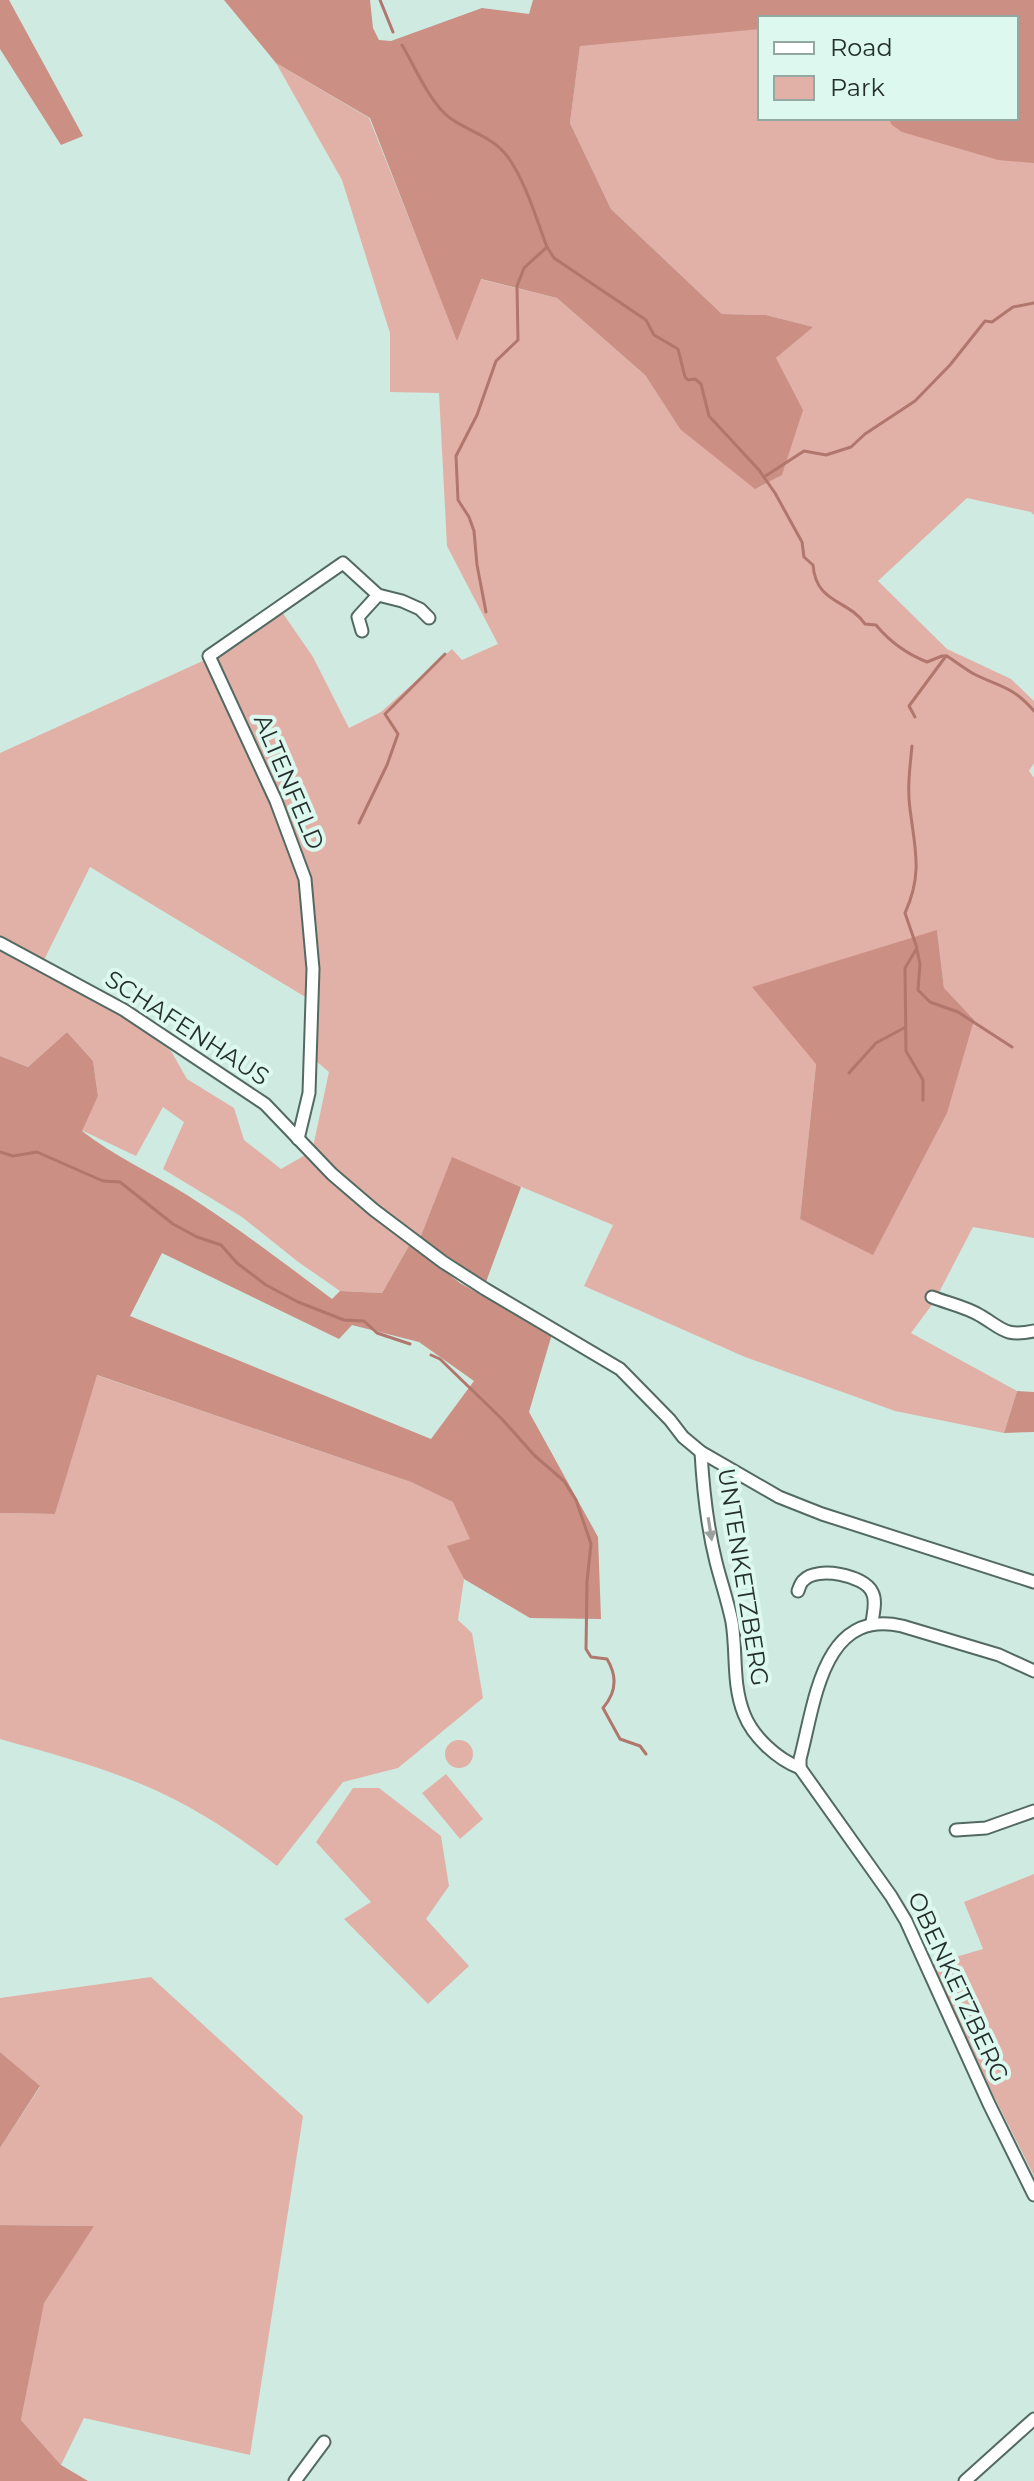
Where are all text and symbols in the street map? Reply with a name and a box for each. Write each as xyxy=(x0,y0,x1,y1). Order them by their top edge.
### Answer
legend xyxy=(758,16,1018,120)
text: Road xyxy=(830,33,893,62)
text: Park xyxy=(830,73,885,102)
street label: ALTENFELD xyxy=(248,710,331,854)
street label: SCHAFENHAUS xyxy=(100,964,275,1091)
street label: UNTENKETZBERG xyxy=(712,1466,775,1688)
one-way arrow xyxy=(705,1517,717,1542)
street label: OBENKETZBERG xyxy=(902,1887,1015,2086)

